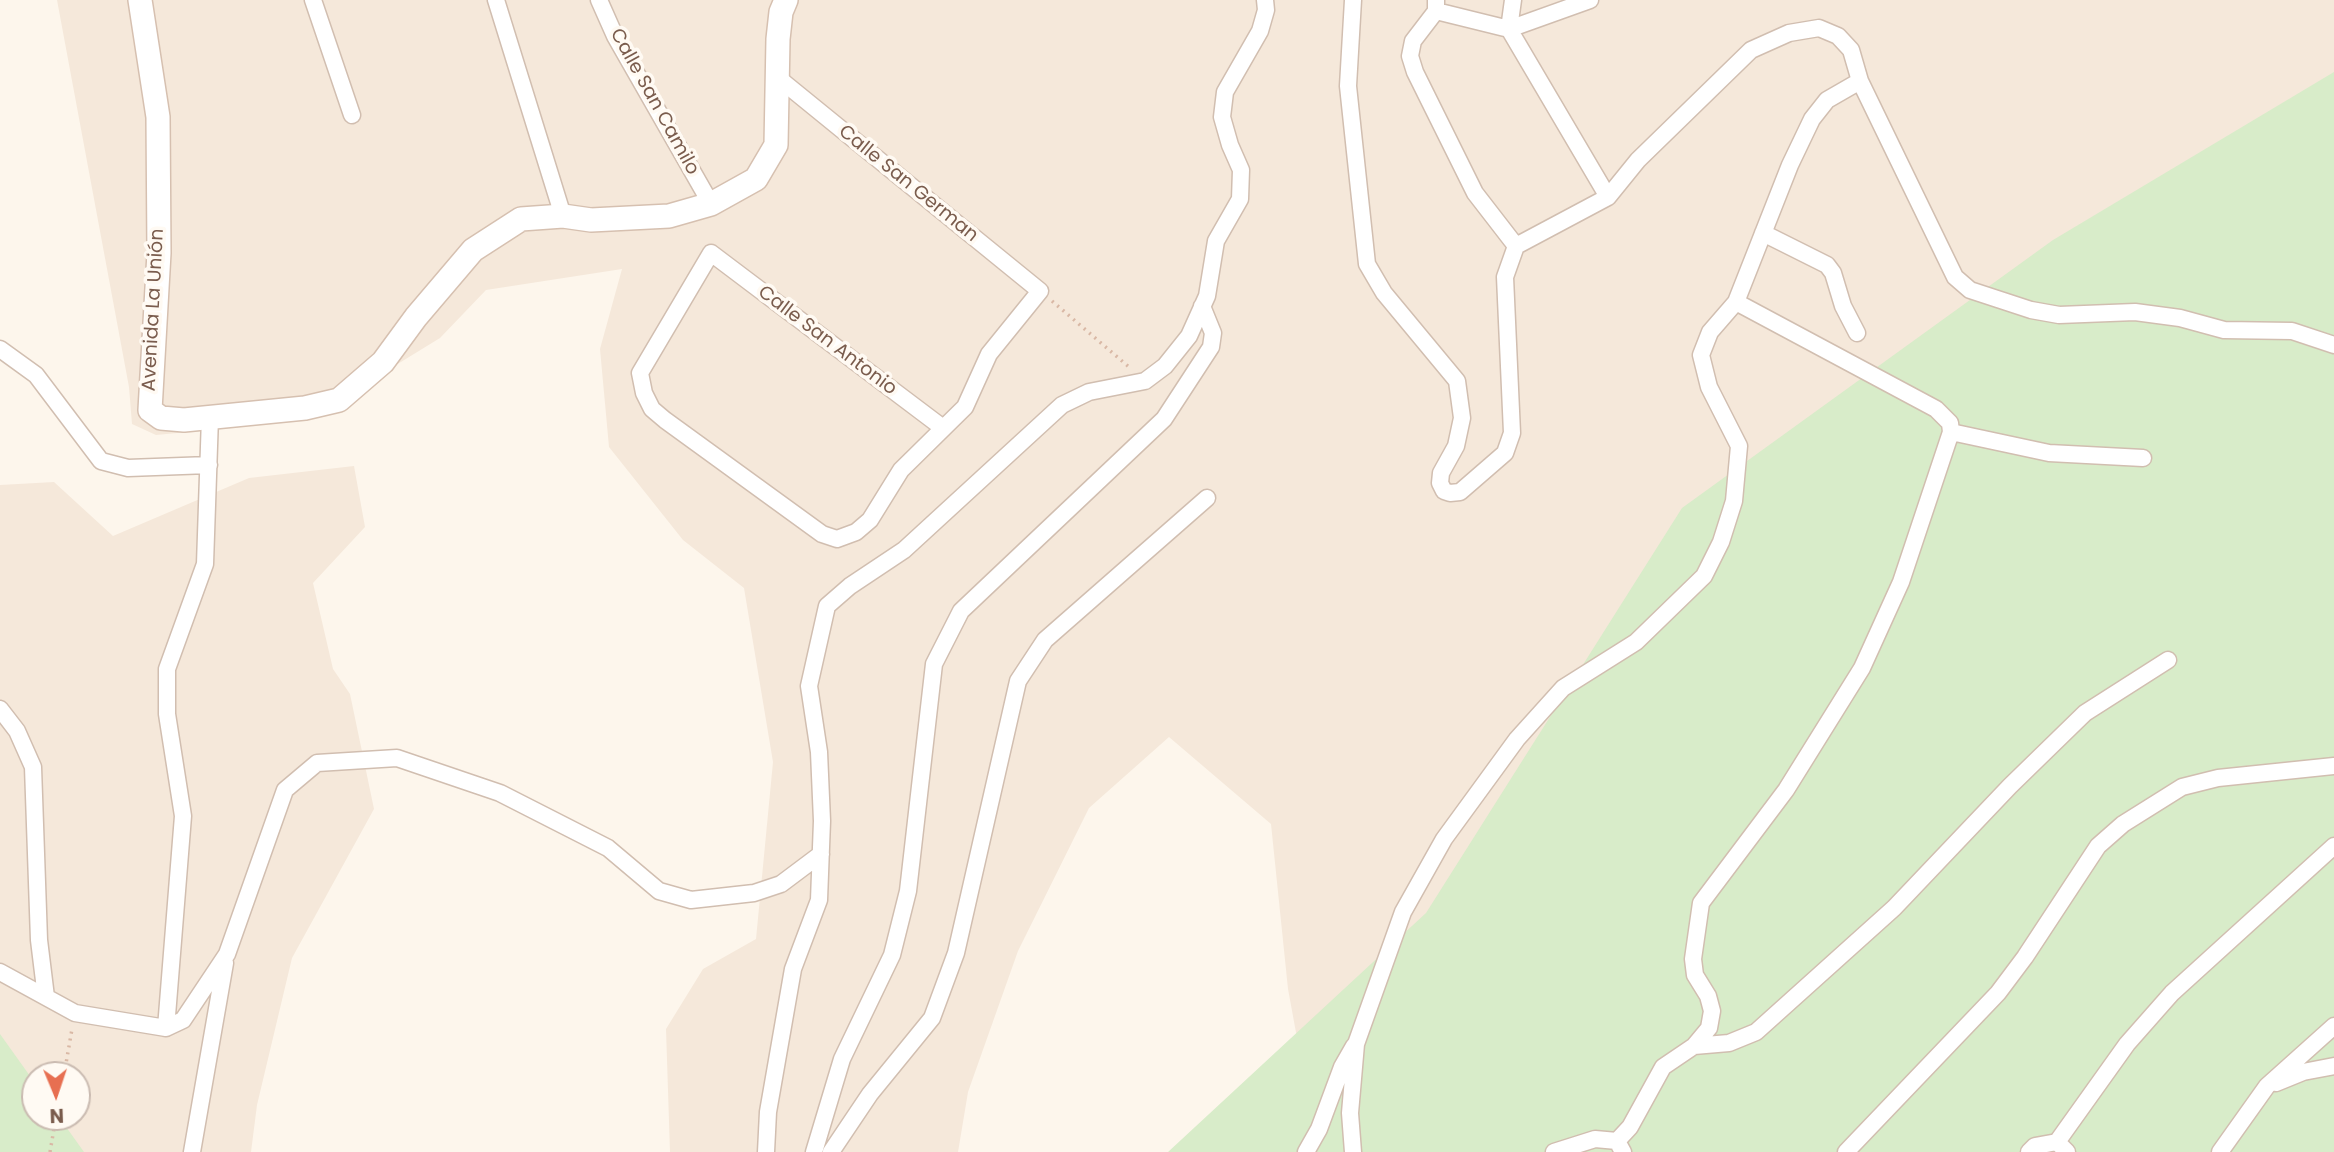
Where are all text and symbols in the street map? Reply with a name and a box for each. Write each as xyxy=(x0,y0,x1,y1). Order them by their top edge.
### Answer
street label: Calle San Camilo xyxy=(604,25,704,179)
street label: Calle San German xyxy=(834,121,982,247)
street label: Avenida La Unión xyxy=(138,228,170,392)
street label: Calle San Antonio xyxy=(753,281,901,401)
north arrow xyxy=(21,1061,91,1131)
text: N xyxy=(49,1102,64,1129)

